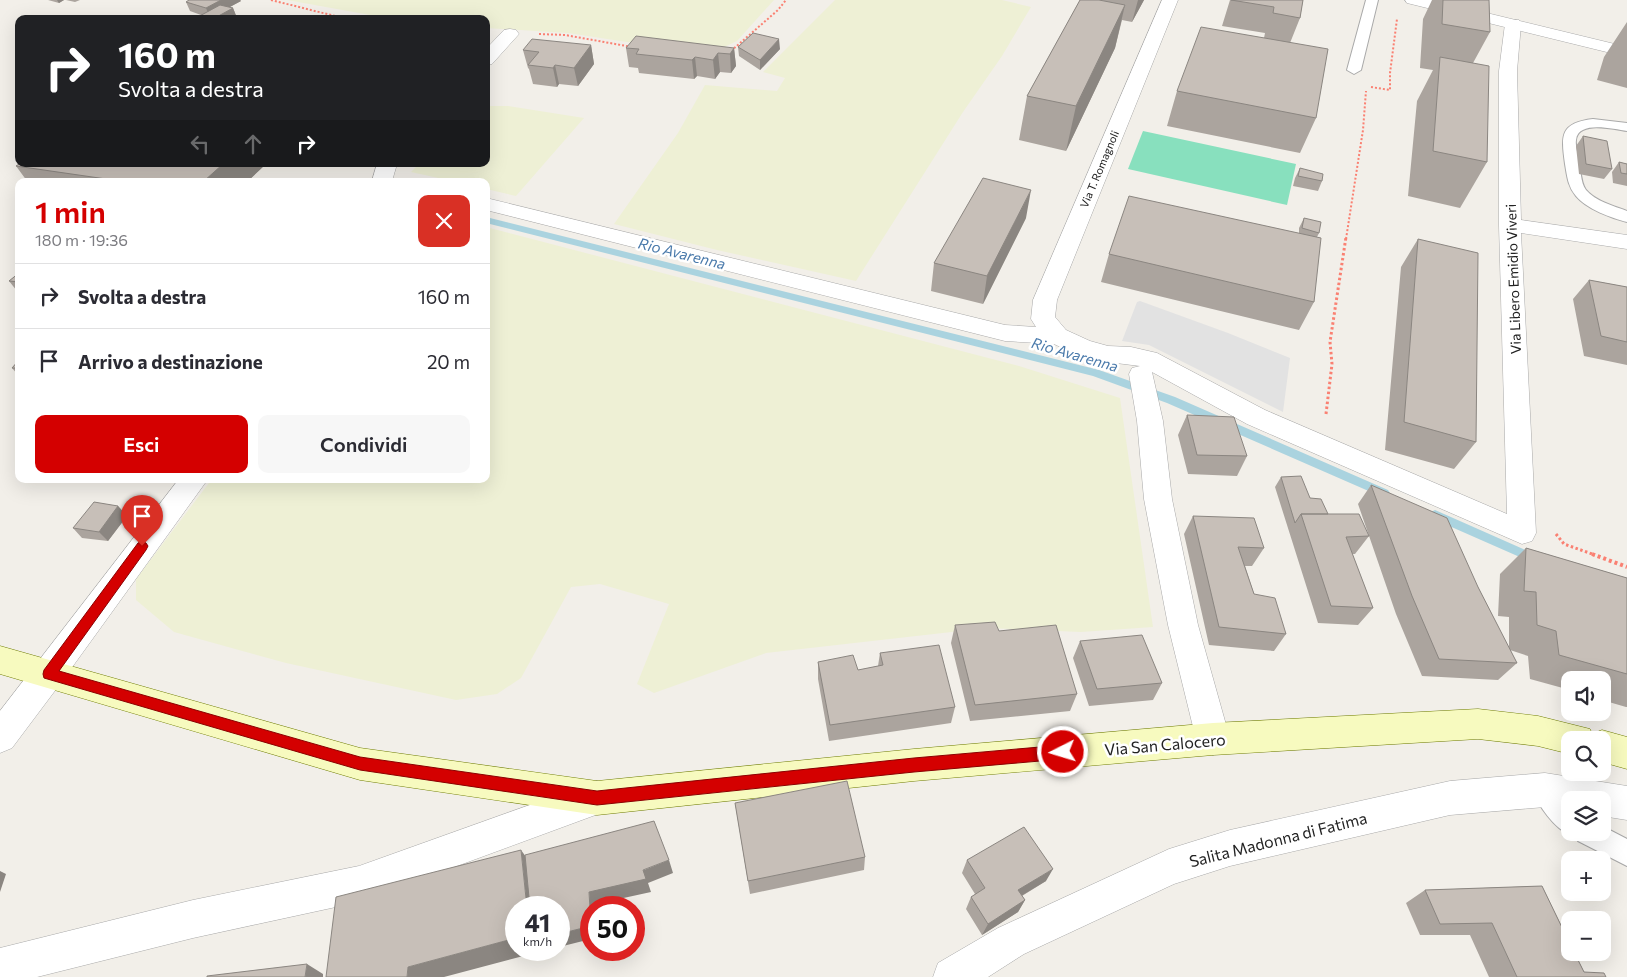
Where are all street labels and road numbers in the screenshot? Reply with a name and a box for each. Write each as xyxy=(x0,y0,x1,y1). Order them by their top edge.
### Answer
street label: Via T. Romagnoli xyxy=(1077,128,1121,210)
street label: Via Libero Emidio Viveri xyxy=(1502,204,1524,354)
street label: Via San Calocero xyxy=(1104,729,1226,759)
street label: Salita Madonna di Fatima xyxy=(1187,808,1369,870)

